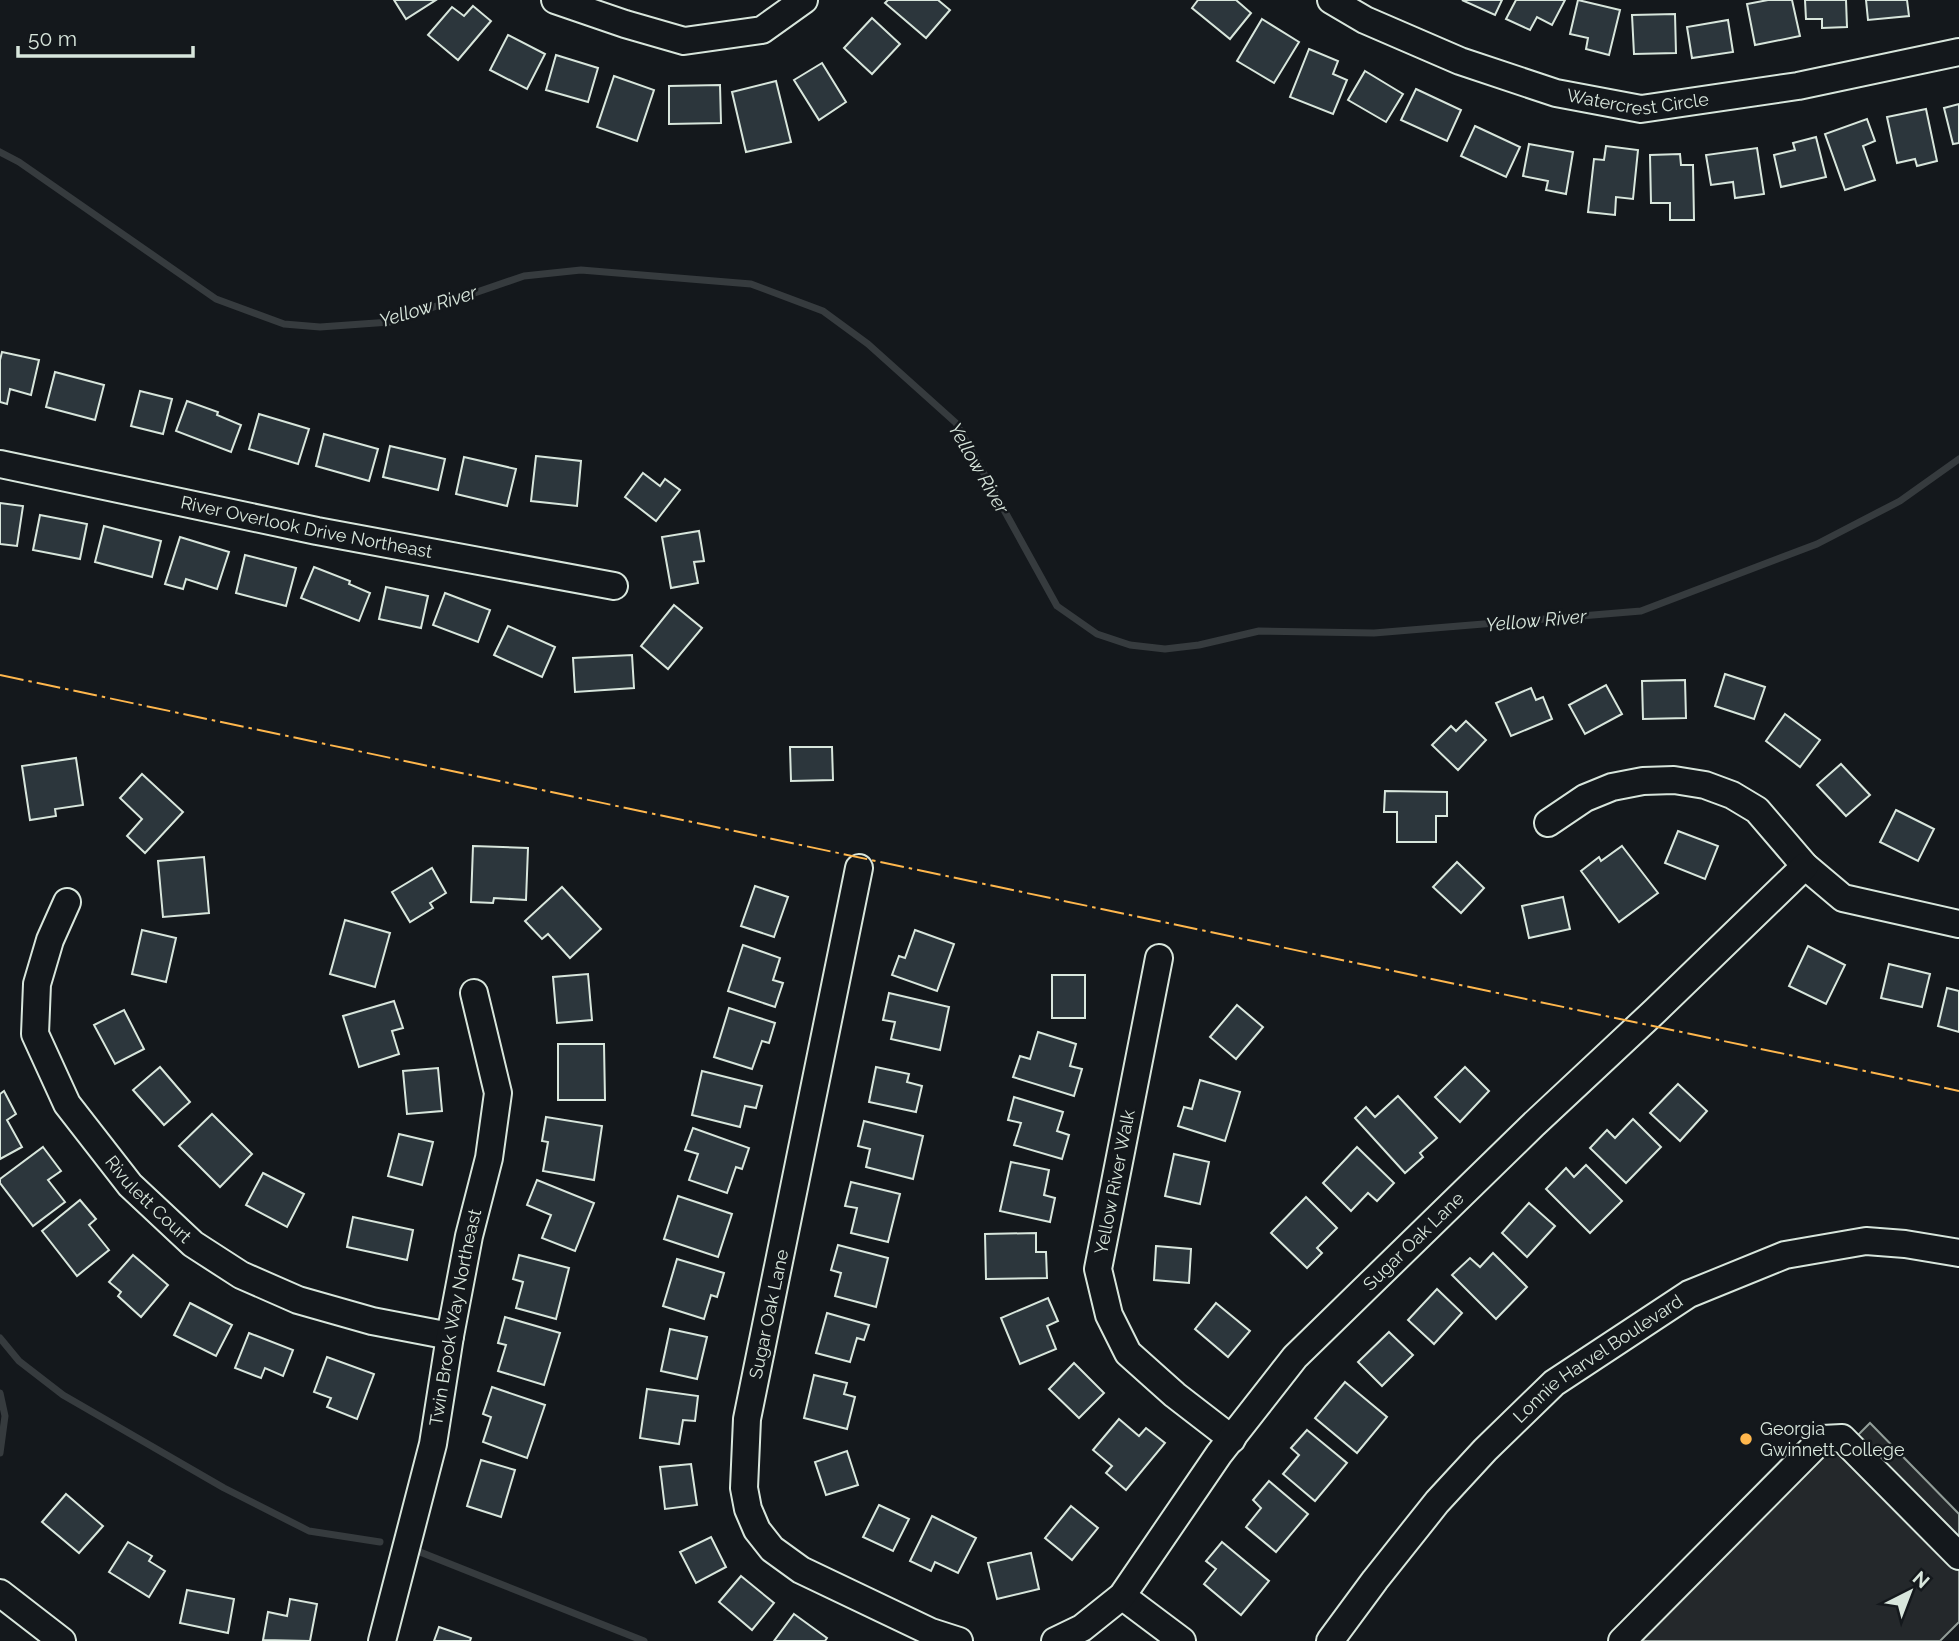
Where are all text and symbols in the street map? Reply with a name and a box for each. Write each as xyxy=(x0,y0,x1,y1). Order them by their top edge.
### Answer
scale bar xyxy=(18,14,192,58)
text: 50 m xyxy=(28,26,77,51)
street label: Watercrest Circle xyxy=(1565,84,1710,119)
water label: Yellow River xyxy=(376,280,481,331)
water label: Yellow River xyxy=(944,419,1015,519)
street label: River Overlook Drive Northeast xyxy=(179,491,434,562)
water label: Yellow River xyxy=(1485,605,1589,635)
street label: Yellow River Walk xyxy=(1090,1107,1139,1256)
street label: Rivulett Court xyxy=(101,1151,196,1247)
street label: Sugar Oak Lane xyxy=(1359,1187,1468,1295)
street label: Twin Brook Way Northeast xyxy=(425,1207,485,1427)
street label: Sugar Oak Lane xyxy=(745,1247,793,1381)
street label: Lonnie Harvel Boulevard xyxy=(1509,1290,1686,1427)
place label: Georgia Gwinnett College xyxy=(1760,1418,1905,1460)
marker: Georgia Gwinnett College xyxy=(1738,1431,1754,1447)
north arrow xyxy=(1875,1557,1945,1627)
text: N xyxy=(1909,1566,1934,1592)

